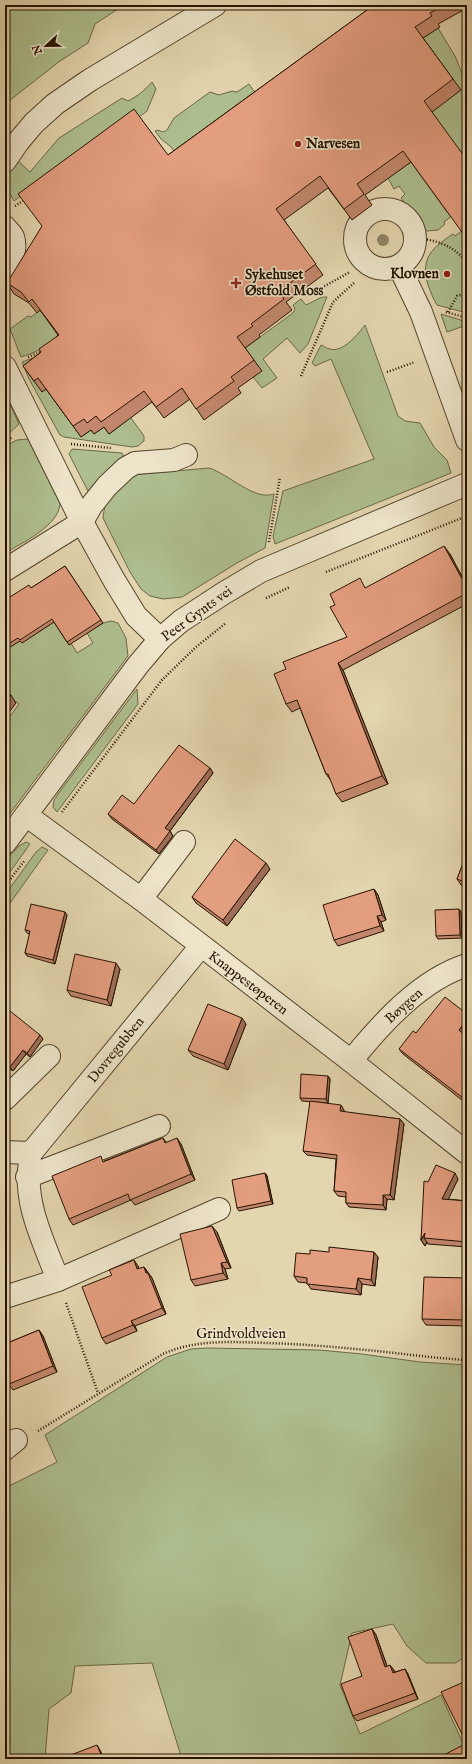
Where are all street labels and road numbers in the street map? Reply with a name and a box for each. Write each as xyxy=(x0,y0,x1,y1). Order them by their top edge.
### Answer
street label: Peer Gynts vei xyxy=(158,582,236,646)
street label: Knappestøperen xyxy=(204,947,292,1019)
street label: Bøygen xyxy=(381,984,427,1028)
street label: Dovregubben xyxy=(84,1013,149,1087)
street label: Grindvoldveien xyxy=(196,1325,286,1343)

